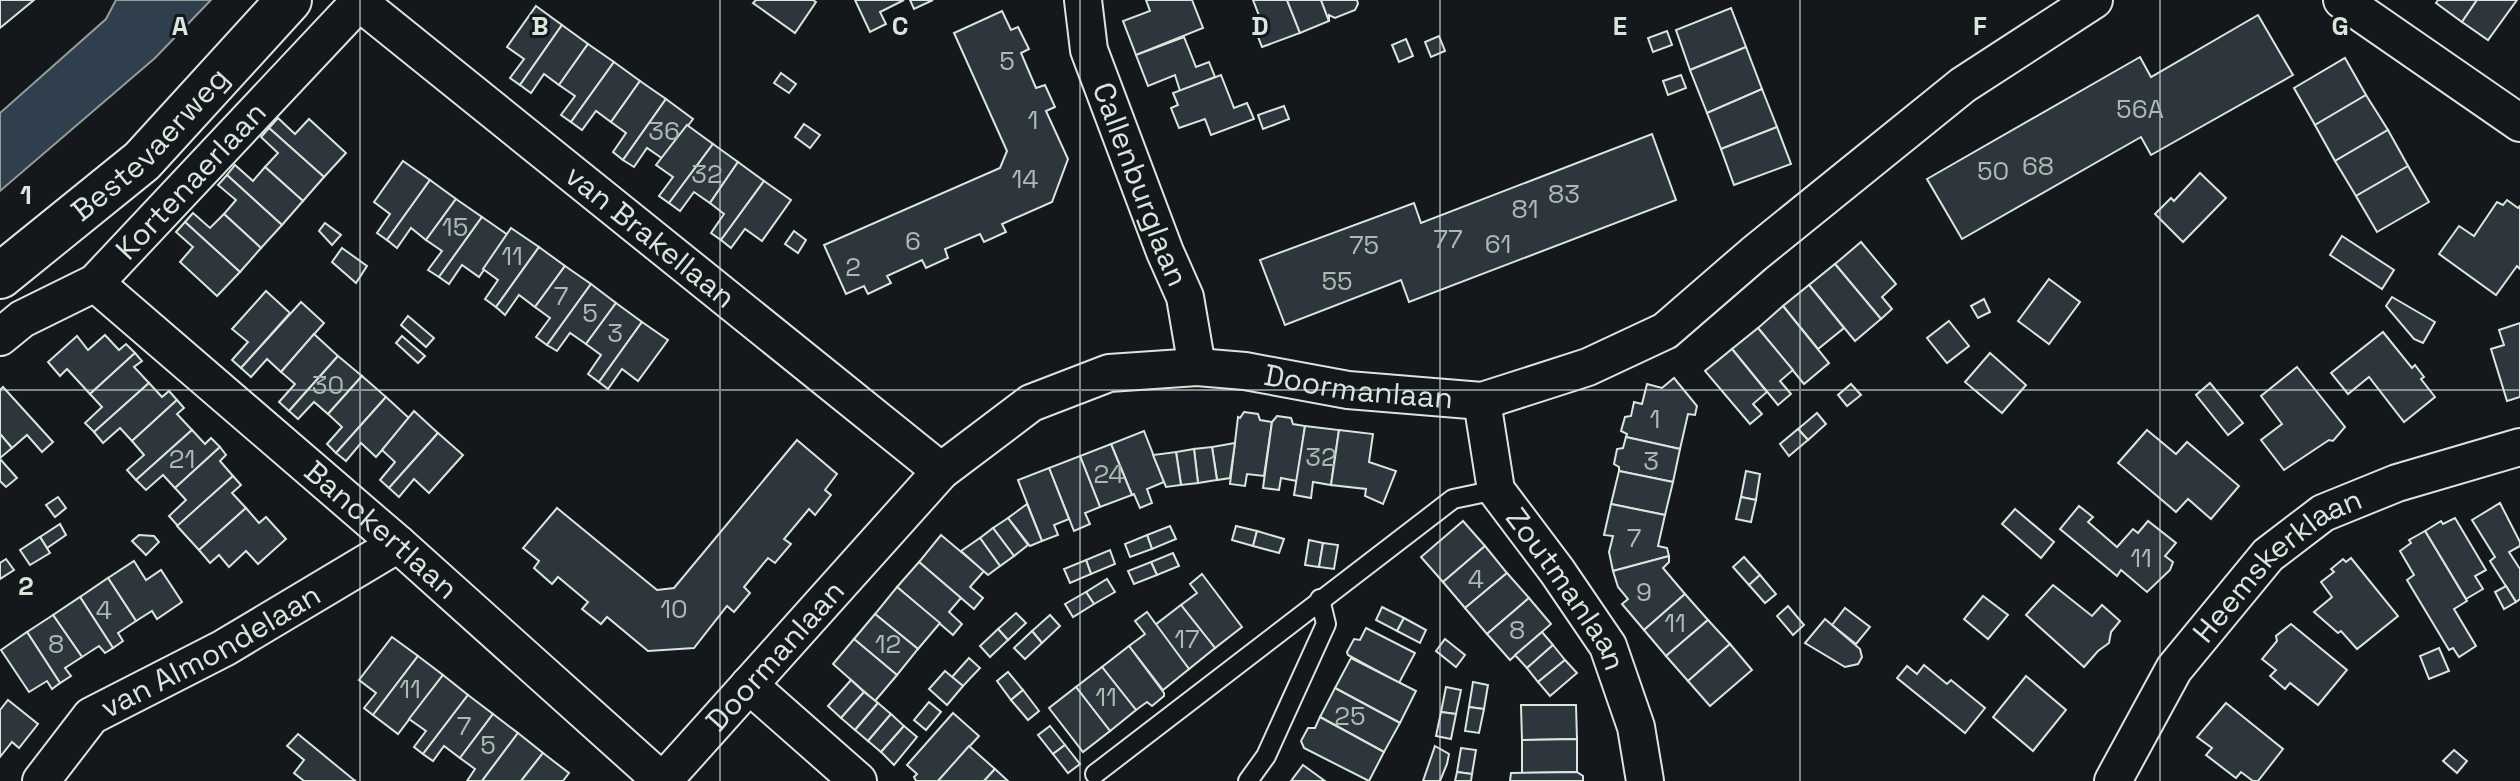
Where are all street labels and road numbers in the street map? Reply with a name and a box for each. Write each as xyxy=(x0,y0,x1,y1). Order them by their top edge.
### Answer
street label: Bestevaerweg xyxy=(63,59,237,230)
street label: Callenburglaan xyxy=(1084,77,1198,292)
street label: Kortenaerlaan xyxy=(107,93,274,268)
street label: van Brakellaan xyxy=(557,156,744,317)
street label: Doormanlaan xyxy=(1261,355,1454,418)
street label: Banckertlaan xyxy=(296,452,466,608)
street label: Heemskerklaan xyxy=(2184,479,2368,651)
street label: Zoutmanlaan xyxy=(1497,500,1635,675)
street label: Doormanlaan xyxy=(697,572,853,739)
street label: van Almondelaan xyxy=(94,575,327,727)

